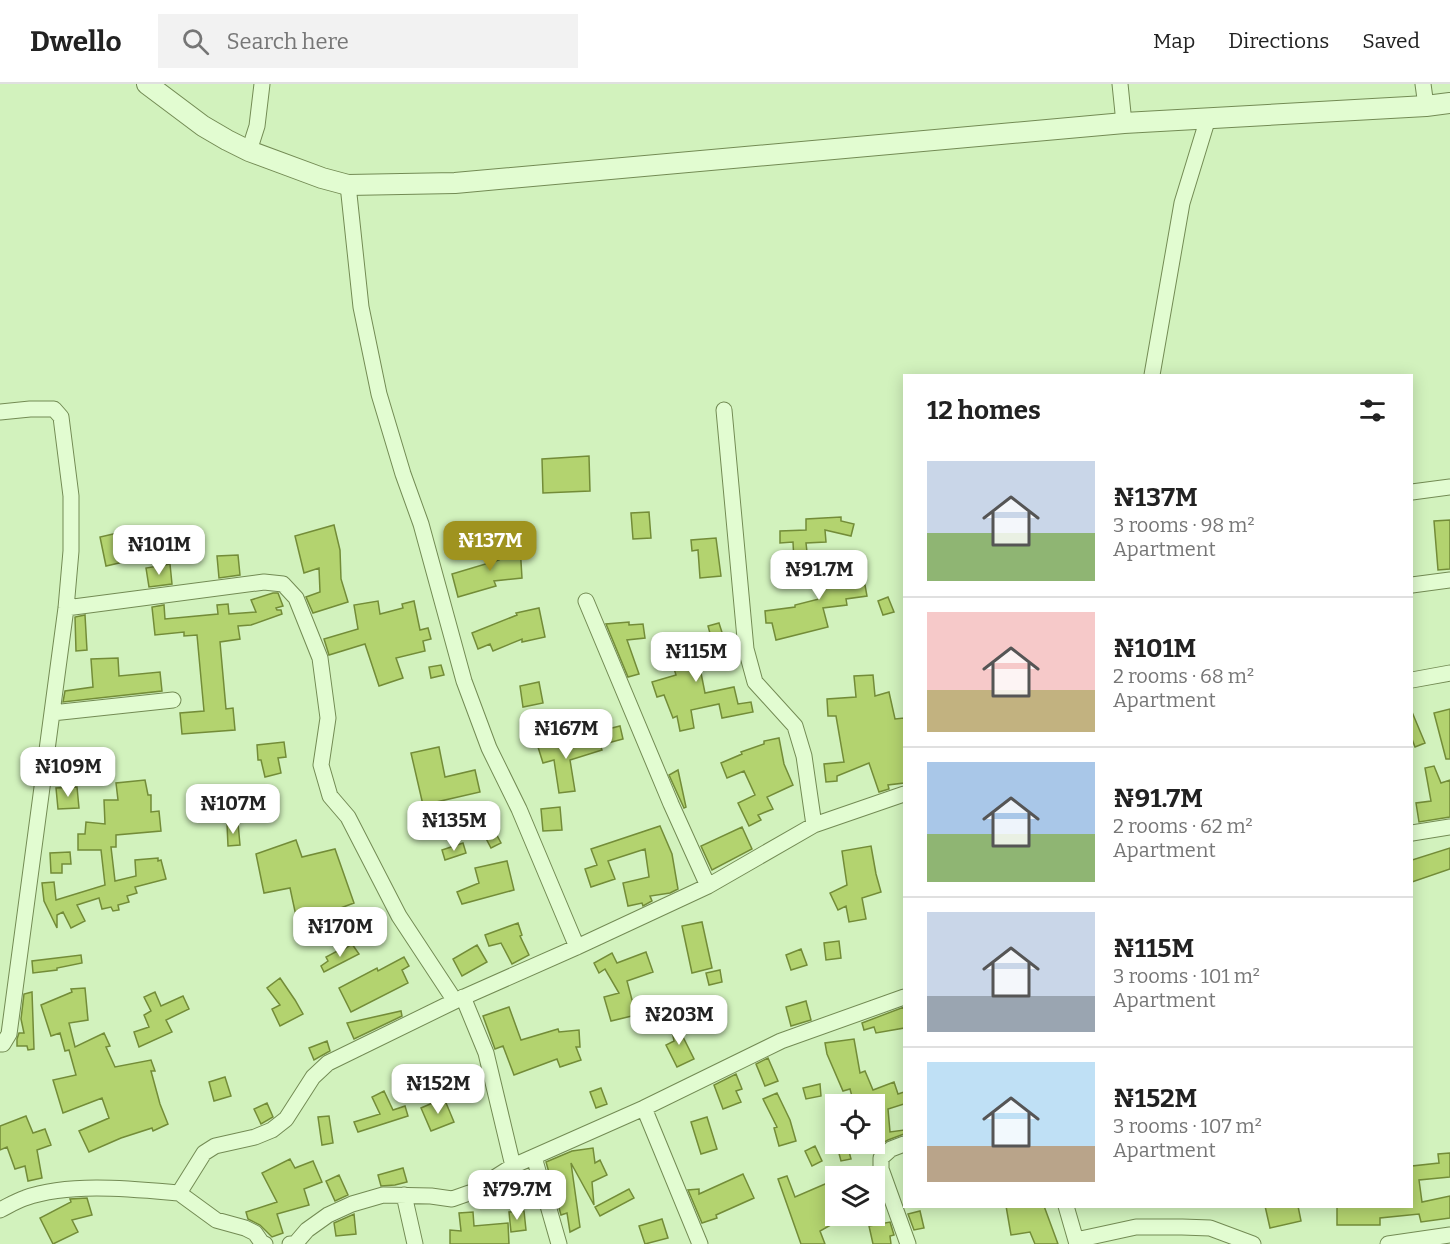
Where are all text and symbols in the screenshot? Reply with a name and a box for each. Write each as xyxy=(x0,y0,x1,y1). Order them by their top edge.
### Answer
search box xyxy=(158,14,578,68)
text: Dwello xyxy=(30,25,122,58)
icon: search xyxy=(179,25,212,58)
text: Search here xyxy=(227,28,349,55)
text: Map xyxy=(1153,28,1195,54)
text: Directions xyxy=(1228,28,1329,54)
text: Saved xyxy=(1362,28,1420,54)
icon: filters xyxy=(1356,394,1389,427)
text: 12 homes xyxy=(927,395,1041,426)
text: ₦137M xyxy=(1113,482,1198,513)
icon: home xyxy=(975,485,1047,557)
text: 3 rooms · 98 m² xyxy=(1113,513,1255,537)
pin: ₦137M xyxy=(448,521,532,572)
pin: ₦101M xyxy=(117,525,201,576)
text: ₦137M xyxy=(457,528,523,552)
text: ₦101M xyxy=(127,532,191,556)
text: Apartment xyxy=(1113,537,1216,561)
pin: ₦91.7M xyxy=(770,550,868,601)
text: ₦91.7M xyxy=(784,557,854,581)
pin: ₦115M xyxy=(654,632,738,683)
text: ₦101M xyxy=(1113,633,1196,664)
icon: home xyxy=(975,636,1047,708)
text: ₦115M xyxy=(665,639,727,663)
text: 2 rooms · 68 m² xyxy=(1113,664,1254,688)
text: Apartment xyxy=(1113,688,1216,712)
pin: ₦167M xyxy=(524,709,608,760)
text: ₦167M xyxy=(533,716,599,740)
pin: ₦109M xyxy=(26,747,110,798)
text: ₦109M xyxy=(34,754,102,778)
text: ₦91.7M xyxy=(1113,783,1203,814)
pin: ₦107M xyxy=(191,784,275,835)
icon: home xyxy=(975,786,1047,858)
text: ₦107M xyxy=(200,791,266,815)
pin: ₦135M xyxy=(412,801,496,852)
text: ₦135M xyxy=(421,808,487,832)
text: 2 rooms · 62 m² xyxy=(1113,814,1253,838)
text: Apartment xyxy=(1113,838,1216,862)
pin: ₦170M xyxy=(298,907,382,958)
text: ₦170M xyxy=(307,914,373,938)
text: ₦115M xyxy=(1113,933,1194,964)
icon: home xyxy=(975,936,1047,1008)
text: 3 rooms · 101 m² xyxy=(1113,964,1260,988)
text: Apartment xyxy=(1113,988,1216,1012)
pin: ₦203M xyxy=(637,995,721,1046)
text: ₦203M xyxy=(644,1002,714,1026)
pin: ₦152M xyxy=(396,1064,480,1115)
text: ₦152M xyxy=(406,1071,470,1095)
text: ₦152M xyxy=(1113,1083,1197,1114)
icon: home xyxy=(975,1086,1047,1158)
map controls xyxy=(825,1094,885,1226)
button: locate xyxy=(825,1094,885,1154)
text: 3 rooms · 107 m² xyxy=(1113,1114,1262,1138)
text: Apartment xyxy=(1113,1138,1216,1162)
button: layers xyxy=(825,1166,885,1226)
pin: ₦79.7M xyxy=(468,1170,566,1221)
text: ₦79.7M xyxy=(482,1177,552,1201)

